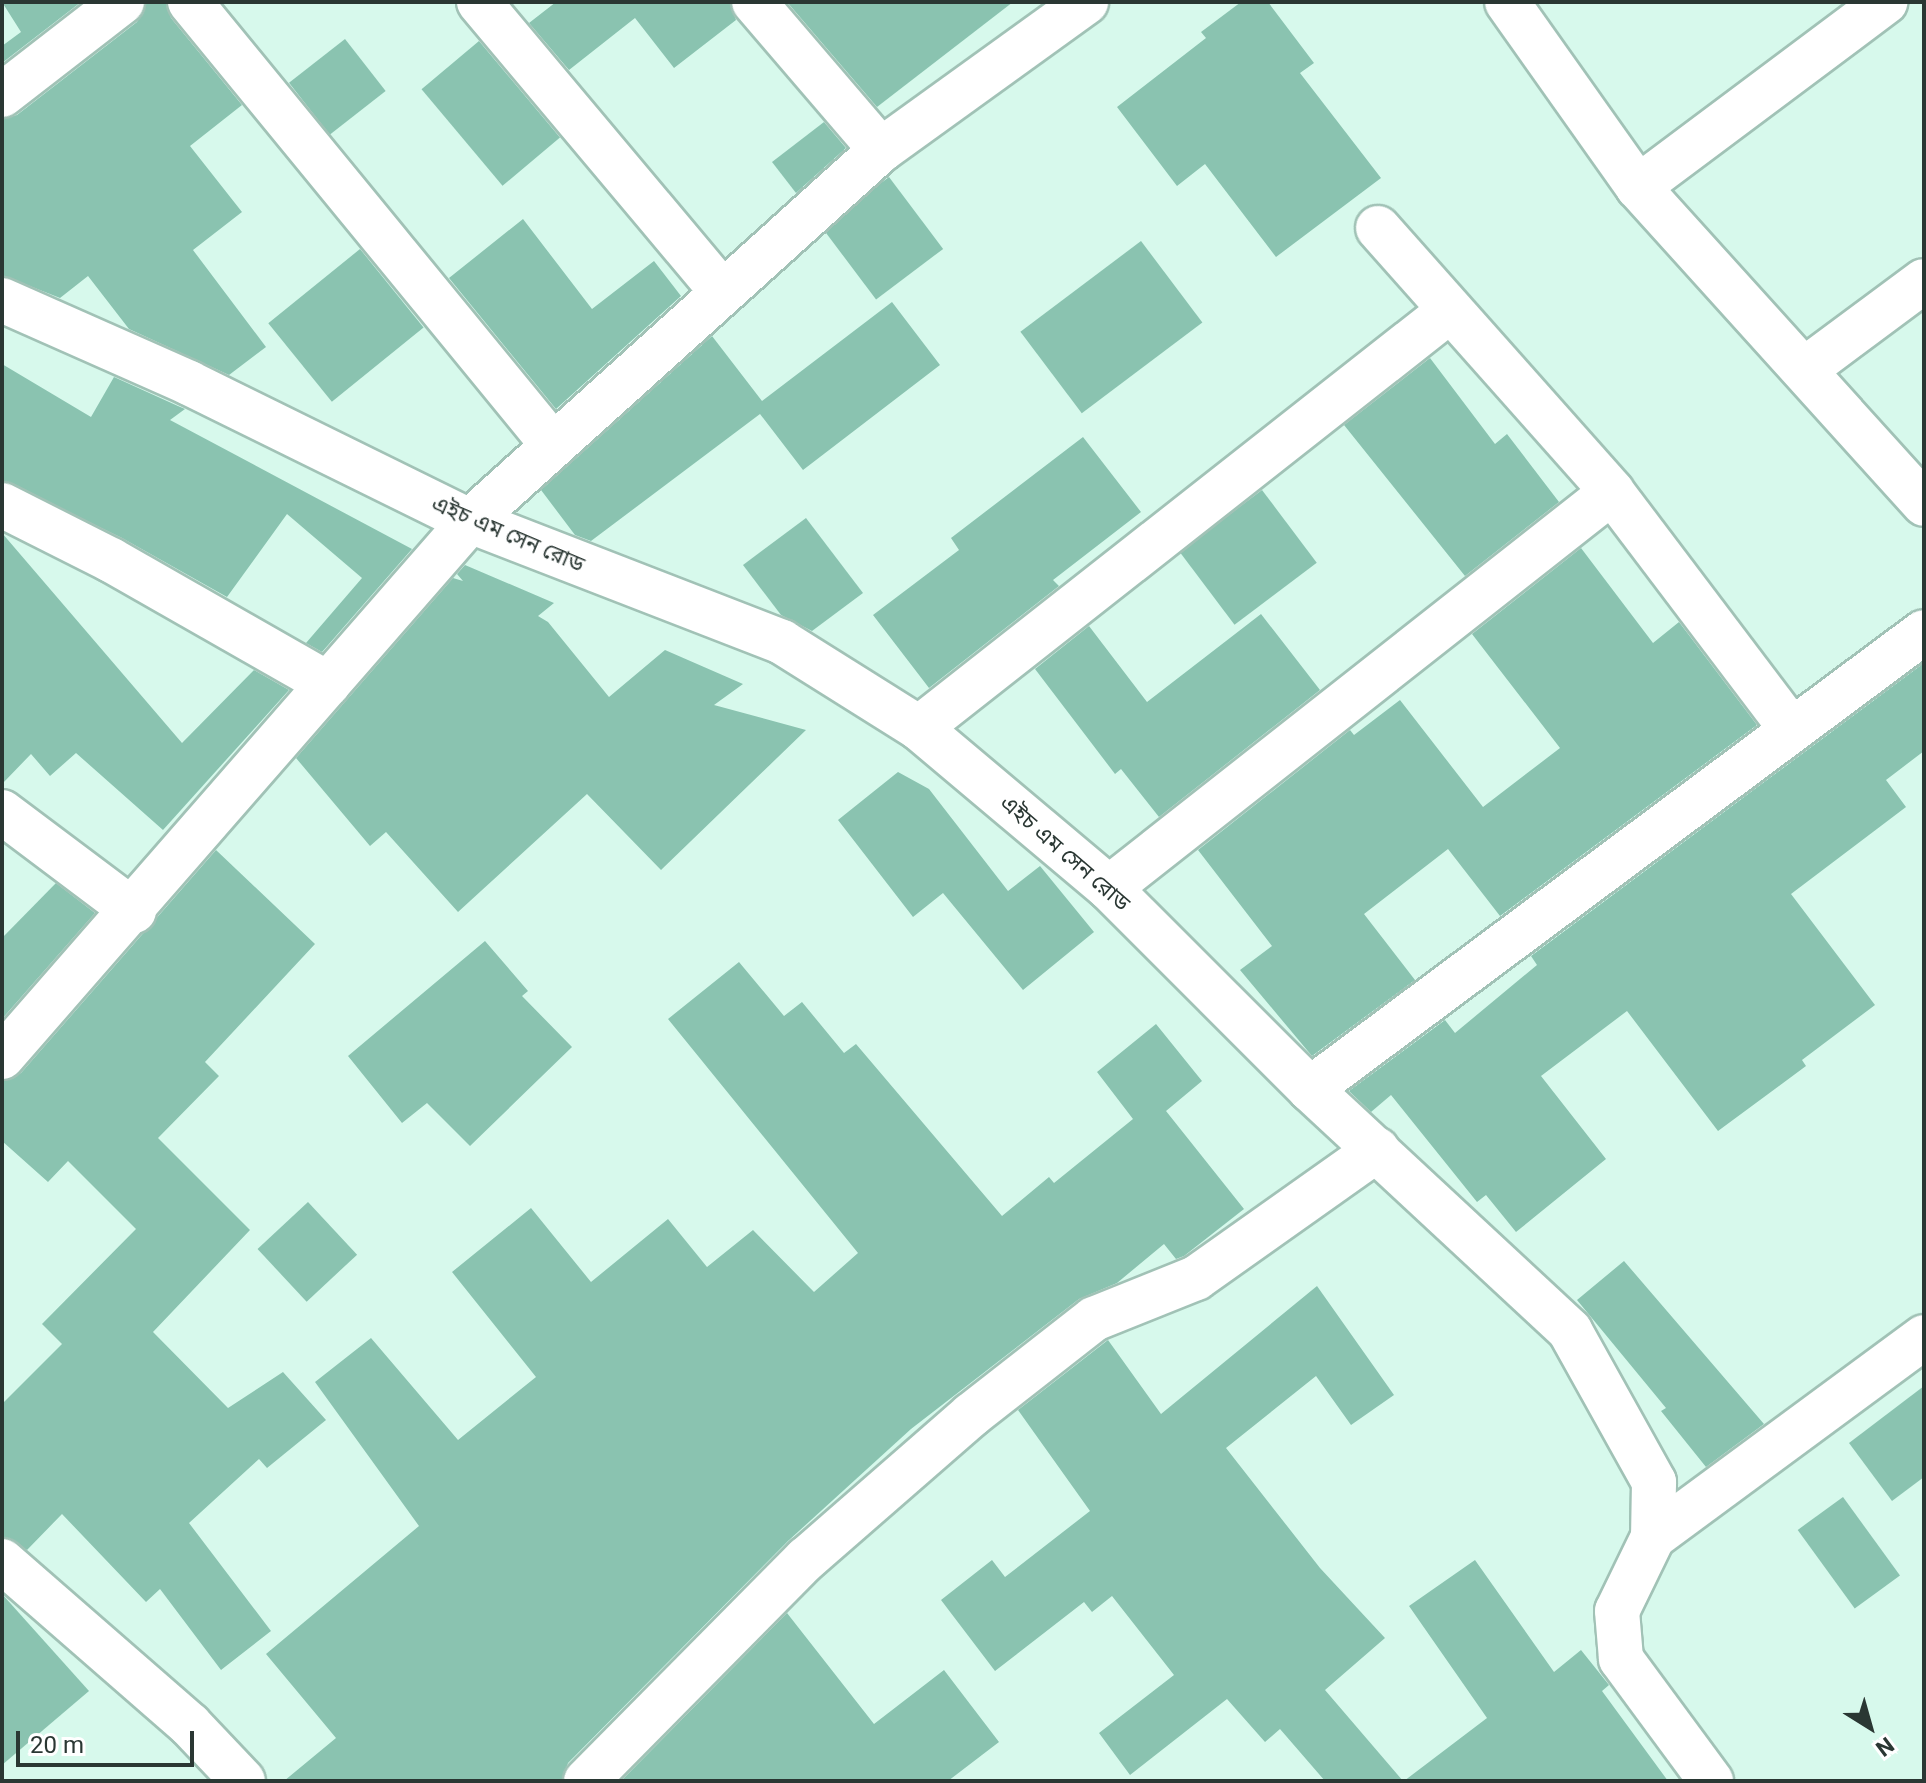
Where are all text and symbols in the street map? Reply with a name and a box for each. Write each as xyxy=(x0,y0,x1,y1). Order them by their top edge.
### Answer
street label: এইচ এম সেন রোড xyxy=(428,490,588,578)
street label: এইচ এম সেন রোড xyxy=(995,790,1135,916)
north arrow xyxy=(1830,1687,1910,1767)
scale bar xyxy=(20,1715,198,1765)
text: 20 m xyxy=(30,1731,84,1759)
text: N xyxy=(1871,1732,1898,1761)

